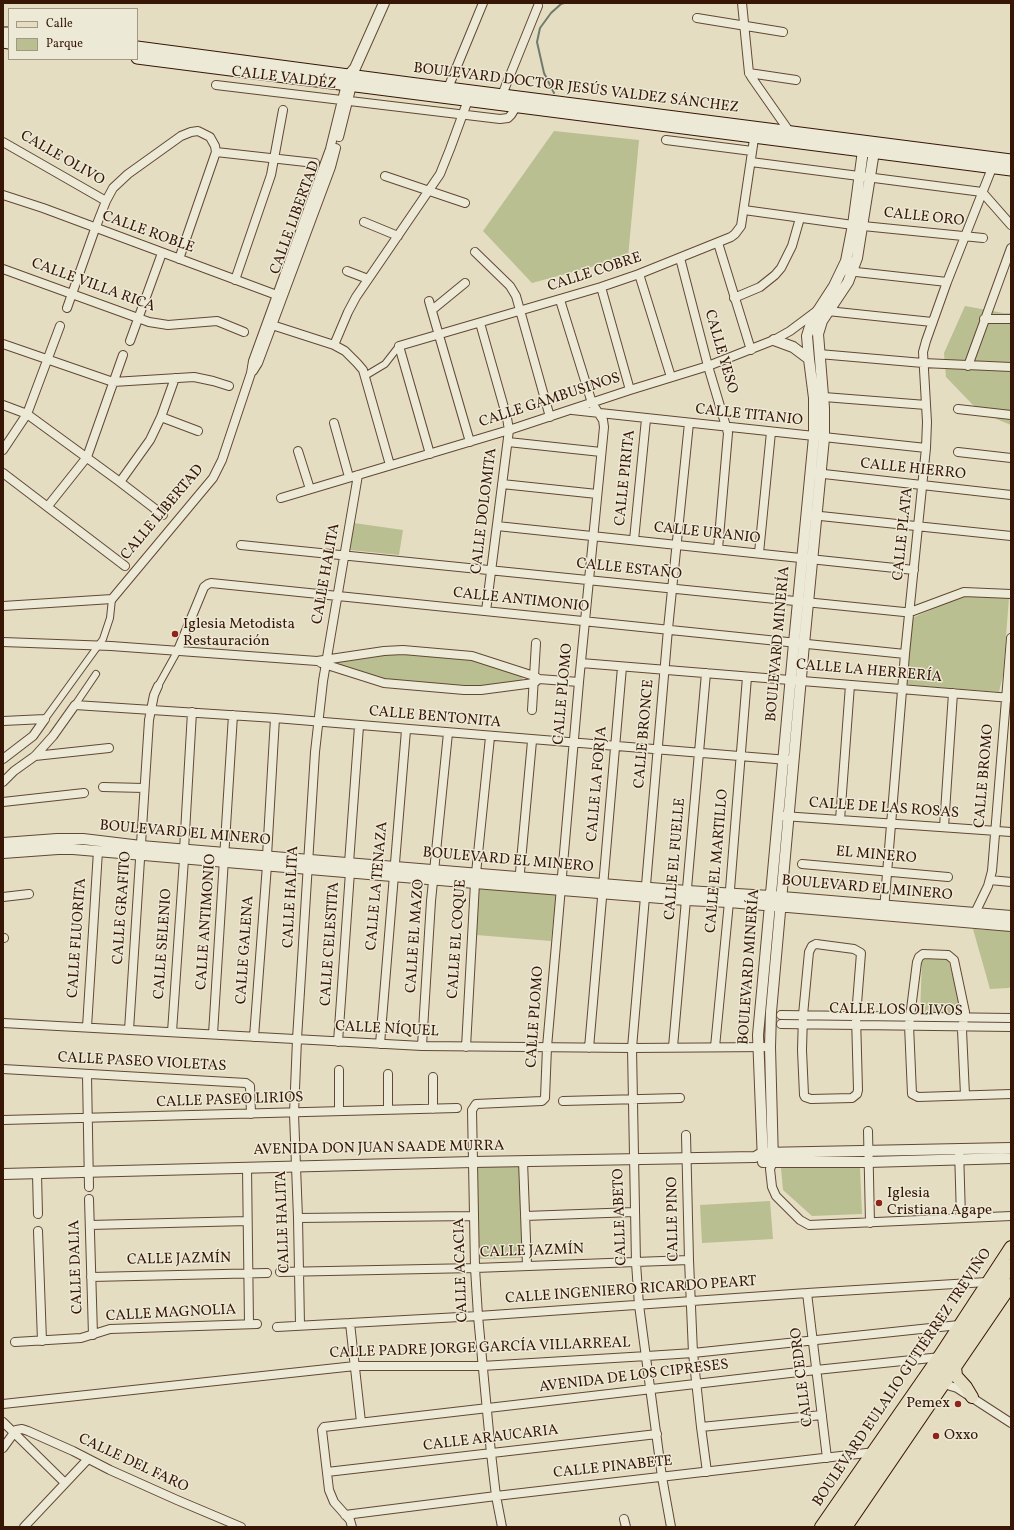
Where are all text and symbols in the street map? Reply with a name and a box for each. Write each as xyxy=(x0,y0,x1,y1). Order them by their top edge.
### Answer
legend xyxy=(8,8,138,60)
text: Calle xyxy=(46,16,73,32)
text: Parque xyxy=(46,36,83,52)
street label: BOULEVARD DOCTOR JESÚS VALDEZ SÁNCHEZ xyxy=(412,60,740,118)
street label: CALLE VALDÉZ xyxy=(231,64,337,94)
street label: CALLE OLIVO xyxy=(17,128,107,190)
street label: CALLE LIBERTAD xyxy=(267,159,325,277)
street label: CALLE ORO xyxy=(883,205,965,231)
street label: CALLE ROBLE xyxy=(99,208,197,258)
street label: CALLE COBRE xyxy=(546,249,644,297)
street label: CALLE VILLA RICA xyxy=(29,255,157,317)
street label: CALLE YESO xyxy=(699,308,741,396)
street label: CALLE GAMBUSINOS xyxy=(477,370,623,432)
street label: CALLE TITANIO xyxy=(694,401,804,431)
street label: CALLE PIRITA xyxy=(612,429,640,527)
street label: CALLE DOLOMITA xyxy=(468,447,502,575)
street label: CALLE HIERRO xyxy=(859,456,967,484)
street label: CALLE LIBERTAD xyxy=(118,461,208,565)
street label: CALLE PLATA xyxy=(890,486,918,582)
street label: CALLE URANIO xyxy=(653,519,761,549)
street label: CALLE HALITA xyxy=(309,522,345,626)
street label: CALLE ESTAÑO xyxy=(575,556,683,584)
street label: BOULEVARD MINERÍA xyxy=(763,565,795,723)
street label: CALLE ANTIMONIO xyxy=(452,585,590,617)
place label: Iglesia Metodista Restauración xyxy=(183,616,295,651)
marker: Iglesia Metodista Restauración xyxy=(170,629,180,639)
street label: CALLE PLOMO xyxy=(551,642,577,746)
street label: CALLE LA HERRERÍA xyxy=(795,657,943,687)
street label: CALLE BRONCE xyxy=(631,679,659,789)
street label: CALLE BENTONITA xyxy=(368,703,502,733)
street label: CALLE BROMO xyxy=(971,723,999,829)
street label: CALLE LA FORJA xyxy=(584,725,612,843)
street label: CALLE EL MARTILLO xyxy=(703,788,733,934)
street label: CALLE DE LAS ROSAS xyxy=(808,795,960,823)
street label: CALLE EL FUELLE xyxy=(662,797,690,921)
street label: BOULEVARD EL MINERO xyxy=(99,818,271,850)
street label: CALLE LA TENAZA xyxy=(363,821,393,951)
street label: EL MINERO xyxy=(835,844,917,868)
street label: CALLE HALITA xyxy=(280,845,304,949)
street label: BOULEVARD EL MINERO xyxy=(422,845,594,877)
street label: CALLE GRAFITO xyxy=(110,851,136,965)
street label: CALLE ANTIMONIO xyxy=(193,853,221,991)
street label: BOULEVARD EL MINERO xyxy=(781,873,953,905)
street label: CALLE FLUORITA xyxy=(65,877,91,999)
street label: CALLE EL MAZO xyxy=(403,878,429,994)
street label: CALLE EL COQUE xyxy=(445,879,471,999)
street label: CALLE CELESTITA xyxy=(318,881,344,1007)
street label: CALLE SELENIO xyxy=(151,888,177,1000)
street label: BOULEVARD MINERÍA xyxy=(736,888,764,1046)
street label: CALLE GALENA xyxy=(233,895,259,1005)
street label: CALLE PLOMO xyxy=(523,966,549,1068)
street label: CALLE LOS OLIVOS xyxy=(829,1001,963,1021)
street label: CALLE NÍQUEL xyxy=(335,1018,439,1042)
street label: CALLE PASEO VIOLETAS xyxy=(57,1050,227,1076)
street label: CALLE PASEO LIRIOS xyxy=(156,1089,304,1113)
street label: AVENIDA DON JUAN SAADE MURRA xyxy=(253,1138,505,1160)
street label: CALLE ABETO xyxy=(610,1168,632,1266)
street label: CALLE HALITA xyxy=(273,1171,295,1273)
street label: CALLE PINO xyxy=(664,1176,684,1262)
place label: Iglesia Cristiana Agape xyxy=(887,1185,992,1220)
marker: Iglesia Cristiana Agape xyxy=(874,1198,884,1208)
street label: CALLE ACACIA xyxy=(451,1217,473,1323)
street label: CALLE DALIA xyxy=(66,1220,88,1314)
street label: CALLE JAZMÍN xyxy=(480,1241,584,1263)
street label: BOULEVARD EULALIO GUTIÉRREZ TREVIÑO xyxy=(810,1246,996,1510)
street label: CALLE JAZMÍN xyxy=(127,1250,231,1270)
street label: CALLE INGENIERO RICARDO PEART xyxy=(505,1273,757,1309)
street label: CALLE MAGNOLIA xyxy=(105,1302,237,1326)
street label: CALLE CEDRO xyxy=(788,1326,818,1428)
street label: CALLE PADRE JORGE GARCÍA VILLARREAL xyxy=(329,1335,631,1363)
street label: AVENIDA DE LOS CIPRESES xyxy=(538,1356,730,1398)
place label: Pemex xyxy=(906,1395,950,1413)
marker: Pemex xyxy=(953,1399,963,1409)
street label: CALLE ARAUCARIA xyxy=(422,1422,560,1456)
place label: Oxxo xyxy=(944,1427,978,1445)
street label: CALLE DEL FARO xyxy=(75,1431,191,1497)
marker: Oxxo xyxy=(931,1431,941,1441)
street label: CALLE PINABETE xyxy=(553,1453,673,1483)

